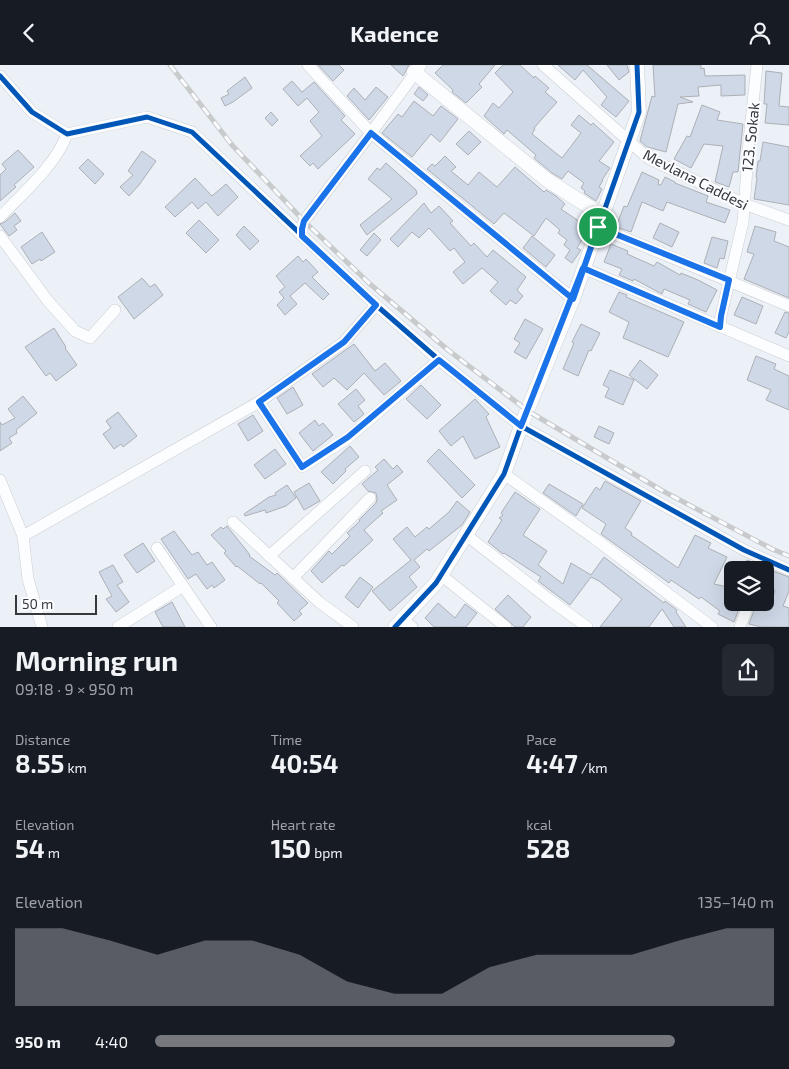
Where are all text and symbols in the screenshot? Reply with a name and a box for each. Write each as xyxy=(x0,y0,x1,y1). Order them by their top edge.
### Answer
icon: back xyxy=(15,19,43,47)
icon: person xyxy=(746,19,774,47)
text: Kadence xyxy=(350,20,439,46)
street label: 123. Sokak xyxy=(737,101,763,173)
street label: Mevlana Caddesi xyxy=(640,145,752,213)
pin xyxy=(577,206,619,248)
icon: arrive xyxy=(584,213,612,241)
map controls xyxy=(724,561,774,611)
button: layers xyxy=(724,561,774,611)
scale bar xyxy=(15,591,98,615)
text: 50 m xyxy=(22,595,53,612)
text: Morning run xyxy=(15,643,178,677)
button: share xyxy=(722,644,774,696)
text: 09:18 · 9 × 950 m xyxy=(15,679,134,698)
text: Distance xyxy=(15,731,70,748)
text: Time xyxy=(271,731,302,748)
text: Pace xyxy=(526,731,556,748)
text: 8.55 xyxy=(15,748,64,778)
text: 40:54 xyxy=(271,748,339,778)
text: 4:47 xyxy=(526,748,578,778)
text: km xyxy=(64,759,87,776)
text: /km xyxy=(578,759,608,776)
text: Elevation xyxy=(15,816,74,833)
text: Heart rate xyxy=(271,816,335,833)
text: kcal xyxy=(526,816,552,833)
text: 54 xyxy=(15,833,45,863)
text: 150 xyxy=(271,833,311,863)
text: 528 xyxy=(526,833,570,863)
text: m xyxy=(45,844,60,861)
text: bpm xyxy=(311,844,343,861)
text: Elevation xyxy=(15,892,83,911)
text: 135–140 m xyxy=(698,892,774,911)
text: 950 m xyxy=(15,1032,61,1051)
text: 4:40 xyxy=(95,1032,128,1051)

